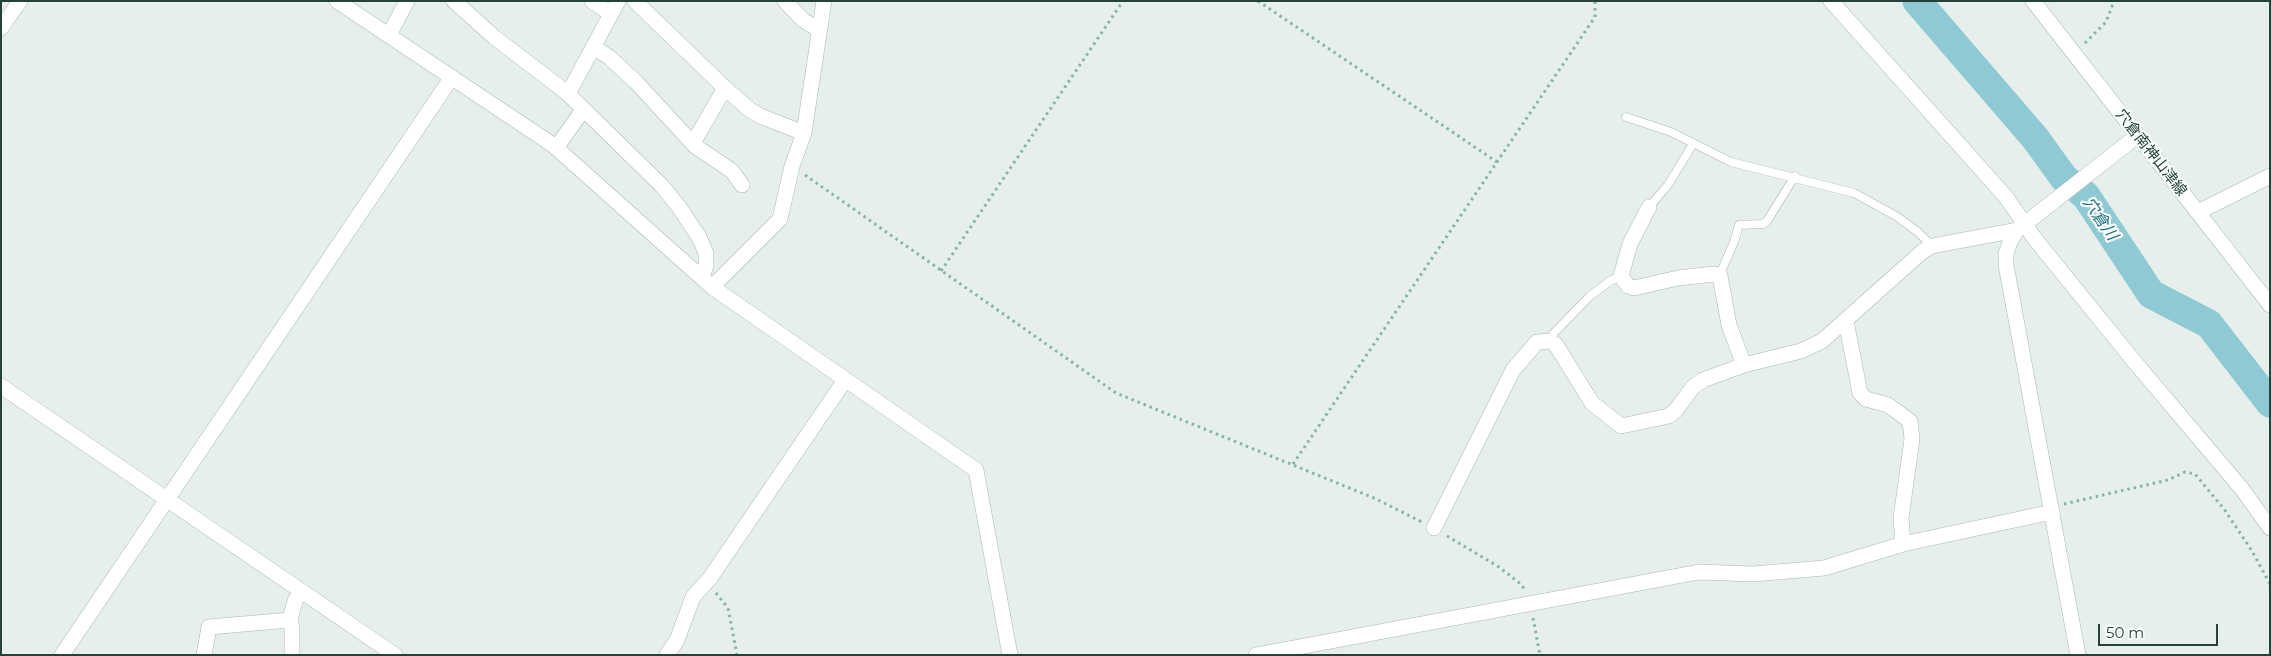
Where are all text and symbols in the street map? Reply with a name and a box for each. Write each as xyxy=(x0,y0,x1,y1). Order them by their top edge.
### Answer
street label: 穴倉南神山津線 xyxy=(2112,106,2190,200)
water label: 穴倉川 xyxy=(2078,194,2122,244)
scale bar xyxy=(2101,614,2221,646)
text: 50 m xyxy=(2106,623,2144,642)

